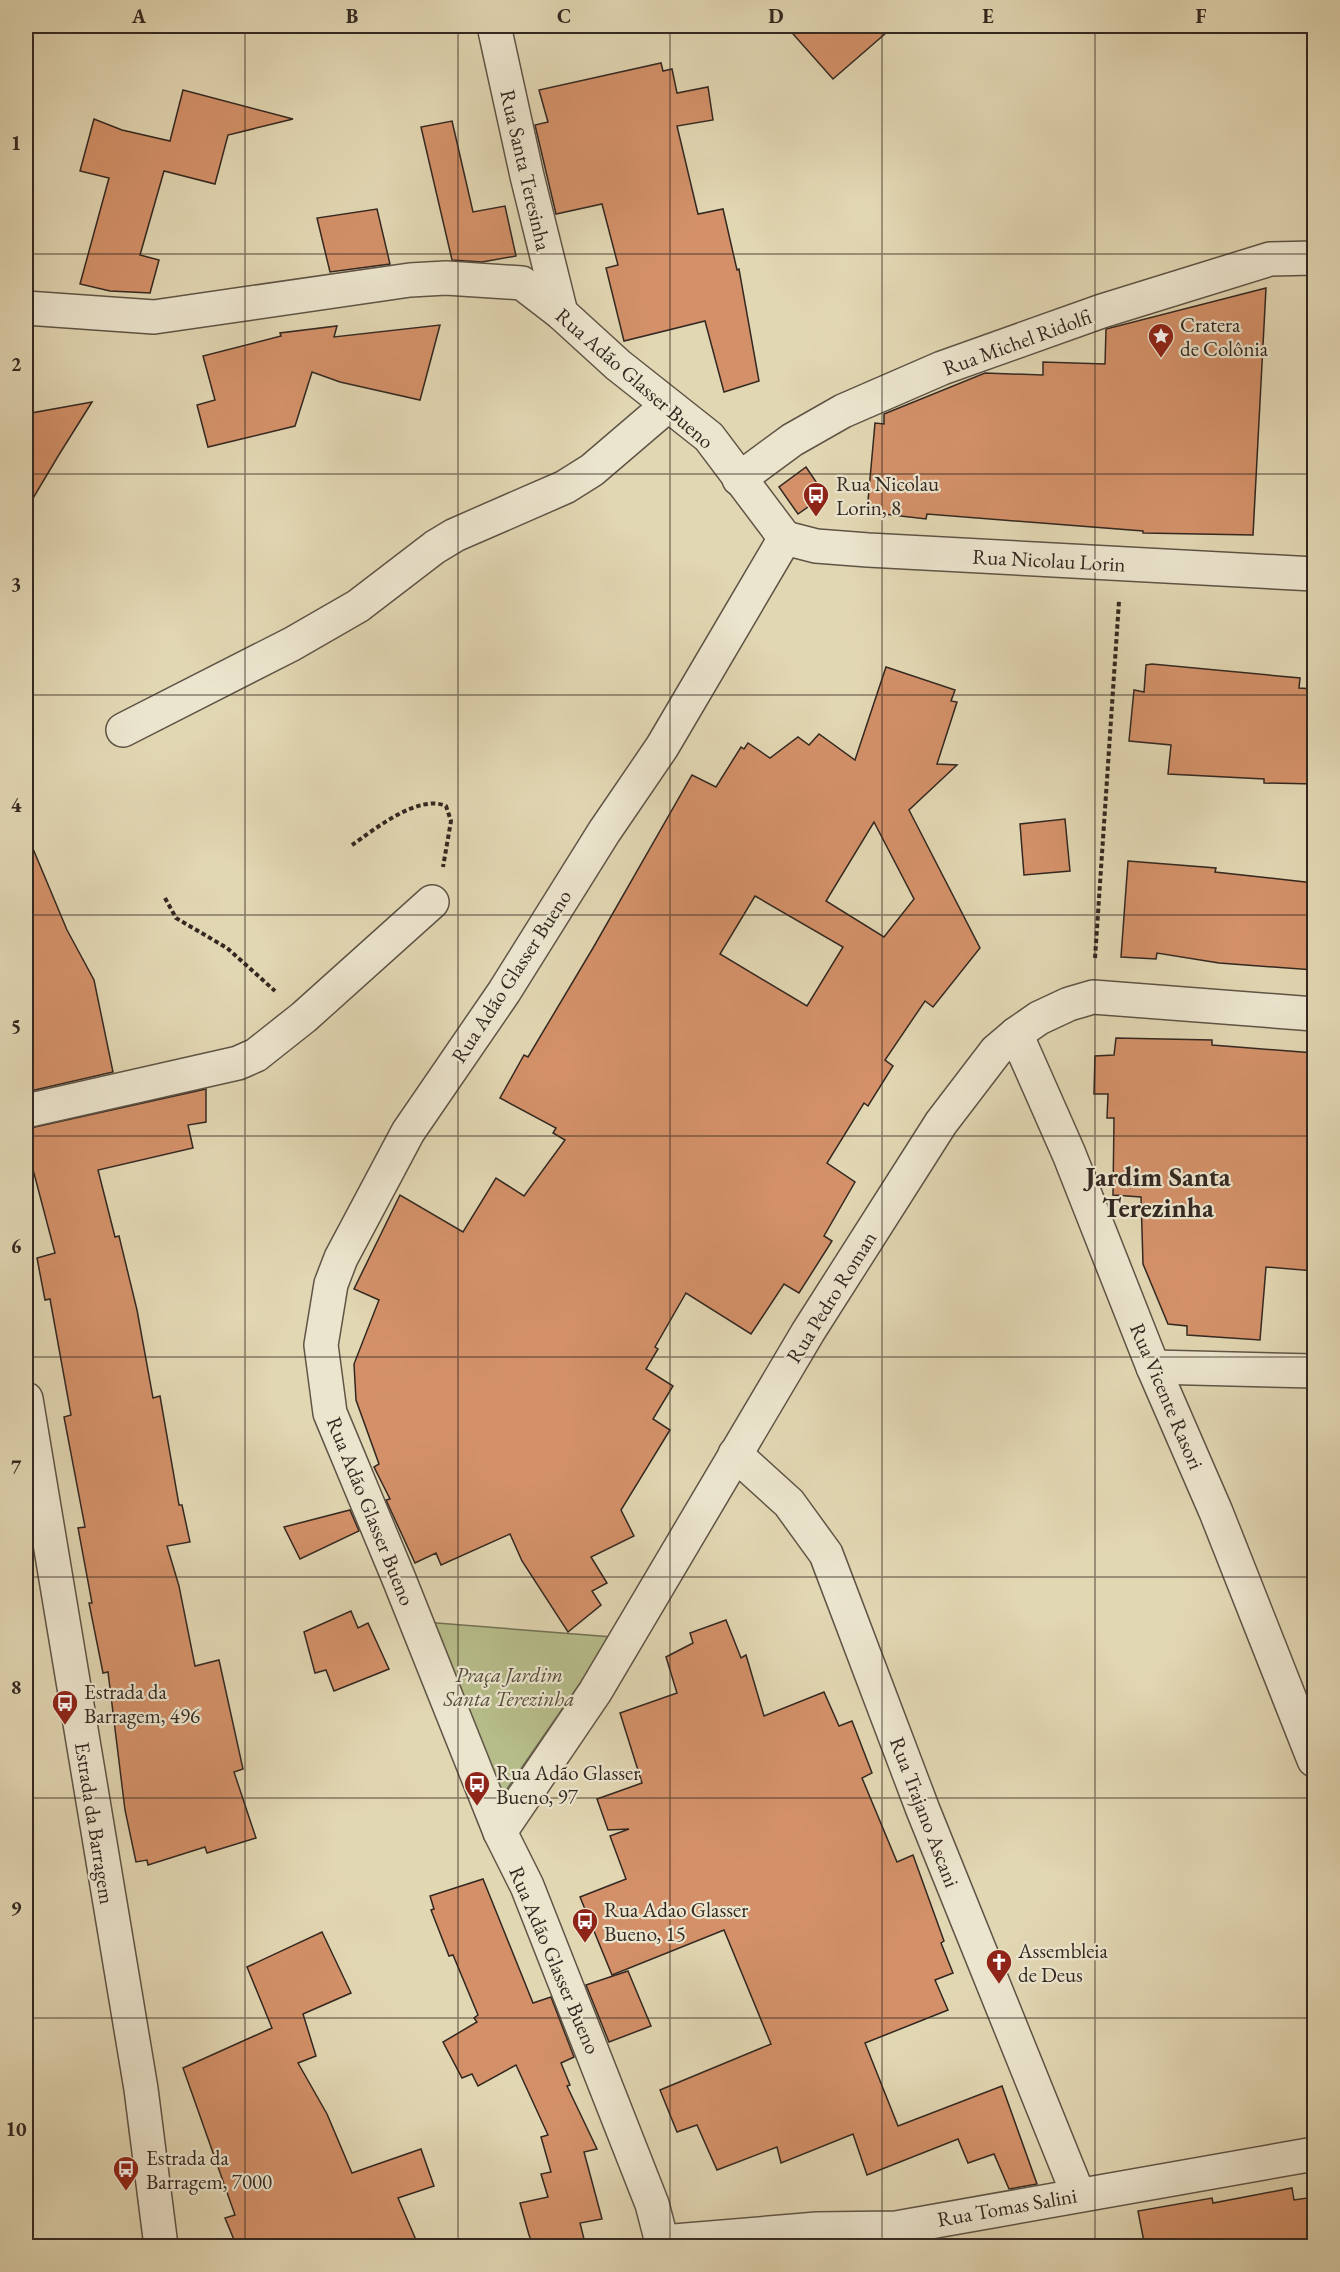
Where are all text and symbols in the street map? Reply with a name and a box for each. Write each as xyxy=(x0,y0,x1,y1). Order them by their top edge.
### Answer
text: A xyxy=(131,3,147,29)
text: B xyxy=(346,3,358,29)
text: C xyxy=(557,3,571,29)
text: D xyxy=(768,3,784,29)
text: E xyxy=(982,3,994,29)
text: F xyxy=(1196,3,1207,29)
street label: Rua Santa Teresinha xyxy=(494,87,558,254)
text: 1 xyxy=(11,130,21,156)
street label: Rua Adão Glasser Bueno xyxy=(550,302,720,454)
street label: Rua Michel Ridolfi xyxy=(939,303,1095,381)
place label: Cratera de Colônia xyxy=(1180,311,1269,362)
place icon: Cratera de Colônia xyxy=(1146,321,1176,359)
text: 2 xyxy=(11,351,22,377)
place label: Rua Nicolau Lorin, 8 xyxy=(836,470,939,521)
bus stop icon: Rua Nicolau Lorin, 8 xyxy=(801,480,831,518)
street label: Rua Nicolau Lorin xyxy=(972,543,1126,577)
text: 3 xyxy=(11,571,21,597)
text: 4 xyxy=(11,792,22,818)
street label: Rua Adão Glasser Bueno xyxy=(445,884,577,1068)
text: 5 xyxy=(11,1013,21,1039)
district label: Jardim Santa Terezinha xyxy=(1082,1159,1231,1225)
street label: Rua Pedro Roman xyxy=(780,1226,882,1368)
text: 6 xyxy=(11,1233,22,1259)
street label: Rua Vicente Rasori xyxy=(1124,1319,1210,1473)
street label: Rua Adão Glasser Bueno xyxy=(321,1413,421,1609)
text: 7 xyxy=(11,1454,22,1480)
park label: Praça Jardim Santa Terezinha xyxy=(443,1661,574,1712)
text: 8 xyxy=(11,1674,21,1700)
place label: Estrada da Barragem, 496 xyxy=(84,1678,200,1729)
bus stop icon: Estrada da Barragem, 496 xyxy=(50,1688,80,1726)
street label: Rua Trajano Ascani xyxy=(884,1733,966,1891)
street label: Estrada da Barragem xyxy=(69,1740,121,1906)
place label: Rua Adão Glasser Bueno, 97 xyxy=(496,1759,640,1810)
bus stop icon: Rua Adão Glasser Bueno, 97 xyxy=(462,1769,492,1807)
street label: Rua Adão Glasser Bueno xyxy=(503,1862,607,2058)
text: 9 xyxy=(11,1895,22,1921)
place label: Rua Adao Glasser Bueno, 15 xyxy=(604,1896,748,1947)
bus stop icon: Rua Adao Glasser Bueno, 15 xyxy=(570,1906,600,1944)
place label: Assembleia de Deus xyxy=(1017,1937,1109,1988)
church icon: Assembleia de Deus xyxy=(984,1947,1014,1985)
text: 10 xyxy=(5,2116,27,2142)
place label: Estrada da Barragem, 7000 xyxy=(146,2144,272,2195)
bus stop icon: Estrada da Barragem, 7000 xyxy=(111,2154,141,2192)
street label: Rua Tomas Salini xyxy=(935,2181,1079,2233)

